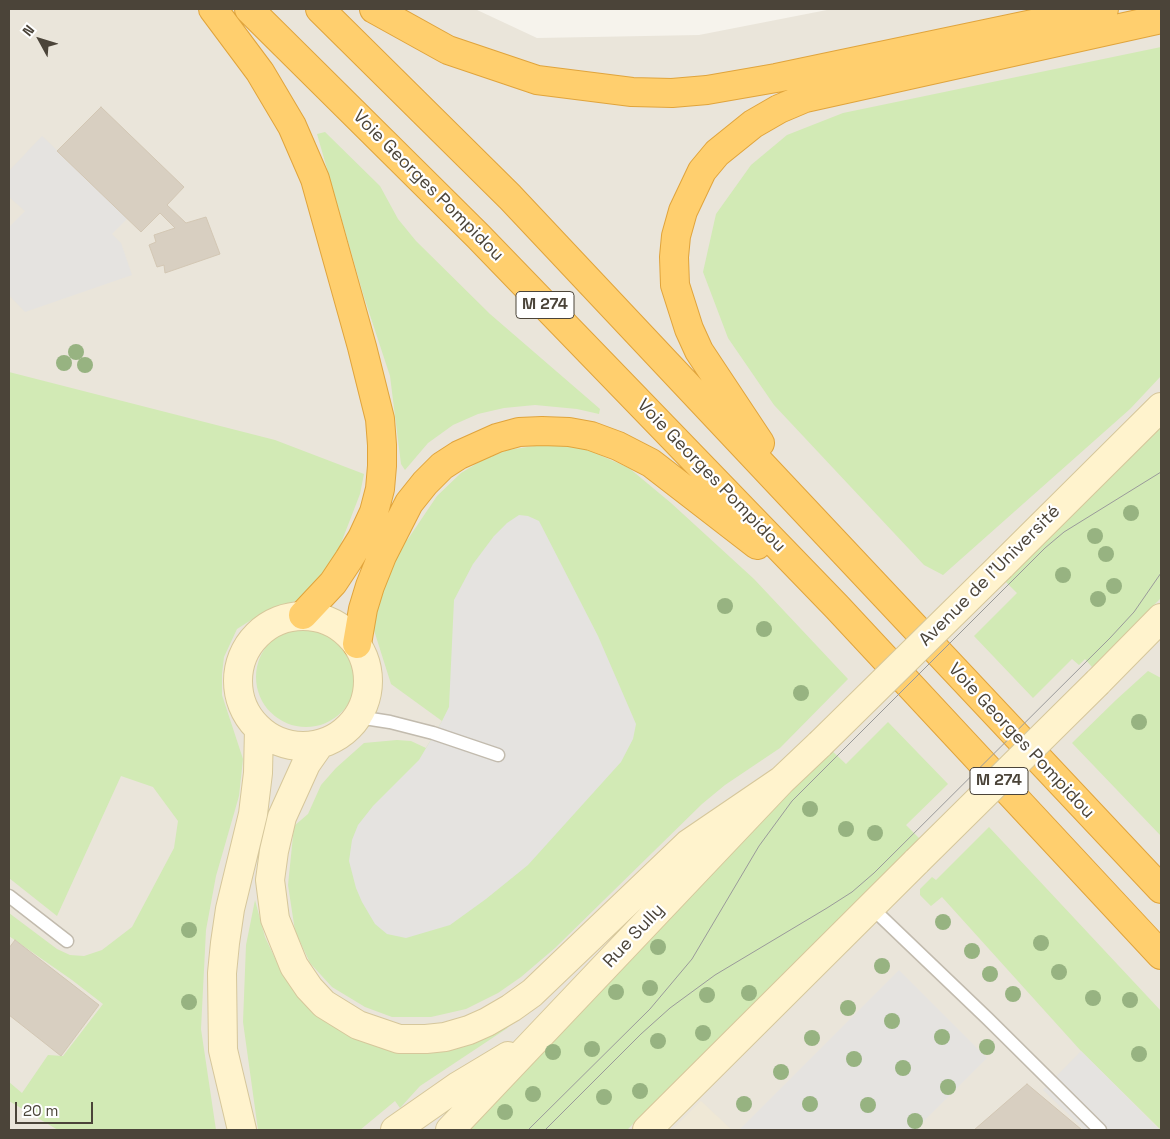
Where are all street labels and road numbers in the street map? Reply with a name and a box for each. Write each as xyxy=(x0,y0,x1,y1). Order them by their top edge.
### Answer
street label: Voie Georges Pompidou xyxy=(348,106,508,266)
road number: M 274 xyxy=(516,292,574,318)
street label: Voie Georges Pompidou xyxy=(632,395,790,557)
street label: Avenue de l'Université xyxy=(915,501,1065,651)
street label: Voie Georges Pompidou xyxy=(943,659,1099,823)
road number: M 274 xyxy=(970,768,1028,794)
street label: Rue Sully xyxy=(599,900,669,972)

